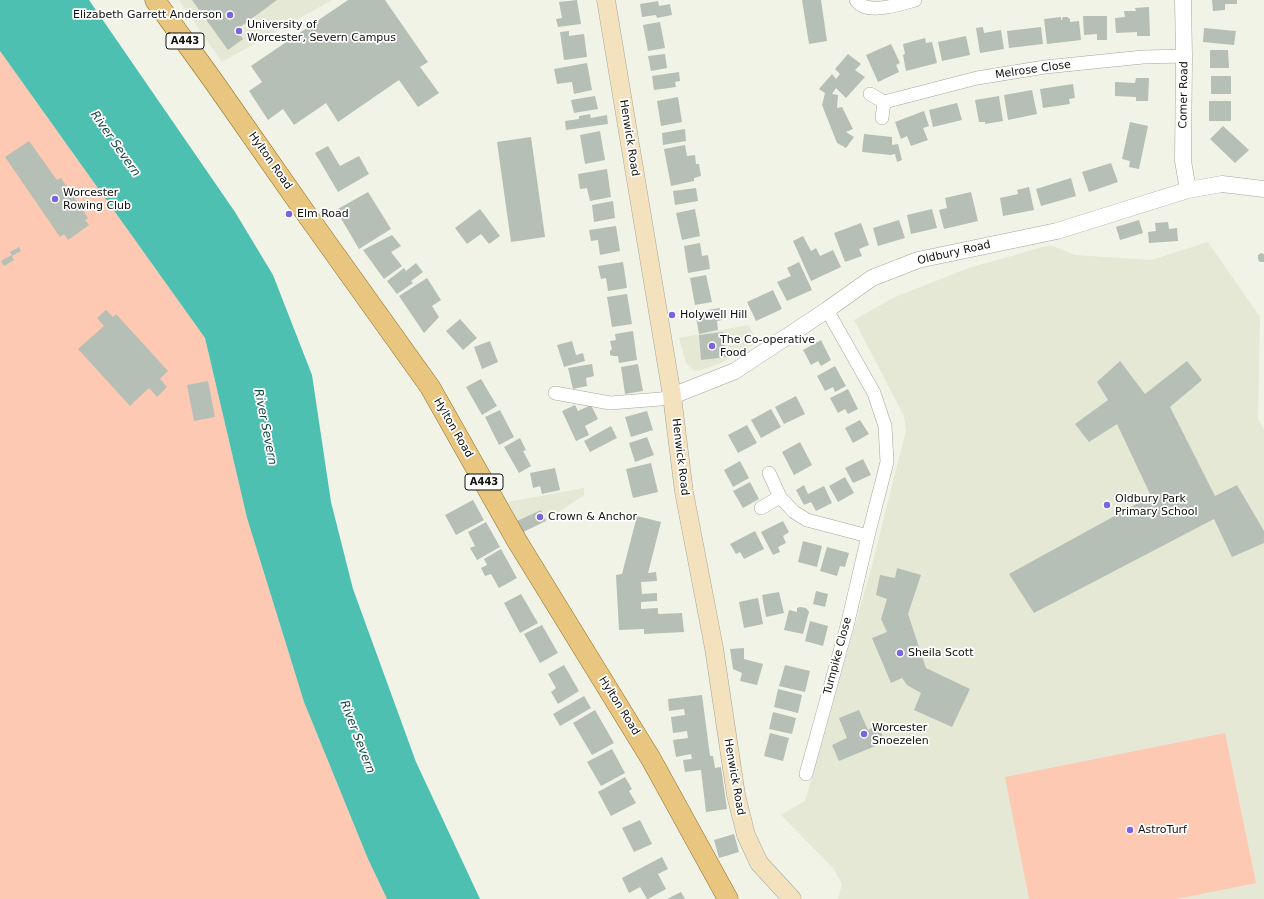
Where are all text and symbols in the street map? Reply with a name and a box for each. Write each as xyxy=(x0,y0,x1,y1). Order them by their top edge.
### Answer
place label: Elizabeth Garrett Anderson xyxy=(73,8,222,22)
marker: Elizabeth Garrett Anderson xyxy=(225,10,235,20)
place label: University of Worcester, Severn Campus xyxy=(247,18,396,44)
marker: University of Worcester, Severn Campus xyxy=(234,26,244,36)
road number: A443 xyxy=(166,33,204,49)
street label: Melrose Close xyxy=(994,58,1072,82)
street label: Comer Road xyxy=(1177,61,1191,129)
street label: Henwick Road xyxy=(616,99,642,177)
water label: River Severn xyxy=(87,108,143,180)
street label: Hylton Road xyxy=(245,130,295,192)
place label: Worcester Rowing Club xyxy=(63,186,131,212)
marker: Worcester Rowing Club xyxy=(50,194,60,204)
place label: Elm Road xyxy=(297,207,349,221)
marker: Elm Road xyxy=(284,209,294,219)
street label: Oldbury Road xyxy=(916,238,992,268)
place label: Holywell Hill xyxy=(680,308,747,322)
marker: Holywell Hill xyxy=(667,310,677,320)
place label: The Co-operative Food xyxy=(720,333,815,359)
marker: The Co-operative Food xyxy=(707,341,717,351)
water label: River Severn xyxy=(251,388,279,466)
street label: Hylton Road xyxy=(431,396,475,460)
street label: Henwick Road xyxy=(669,418,691,496)
road number: A443 xyxy=(465,474,503,490)
place label: Oldbury Park Primary School xyxy=(1115,492,1198,518)
marker: Oldbury Park Primary School xyxy=(1102,500,1112,510)
place label: Crown & Anchor xyxy=(548,510,637,524)
marker: Crown & Anchor xyxy=(535,512,545,522)
street label: Turnpike Close xyxy=(821,616,855,696)
place label: Sheila Scott xyxy=(908,646,973,660)
marker: Sheila Scott xyxy=(895,648,905,658)
street label: Hylton Road xyxy=(596,674,642,738)
water label: River Severn xyxy=(336,699,378,775)
place label: Worcester Snoezelen xyxy=(872,721,929,747)
marker: Worcester Snoezelen xyxy=(859,729,869,739)
street label: Henwick Road xyxy=(721,738,747,816)
place label: AstroTurf xyxy=(1138,823,1187,837)
marker: AstroTurf xyxy=(1125,825,1135,835)

